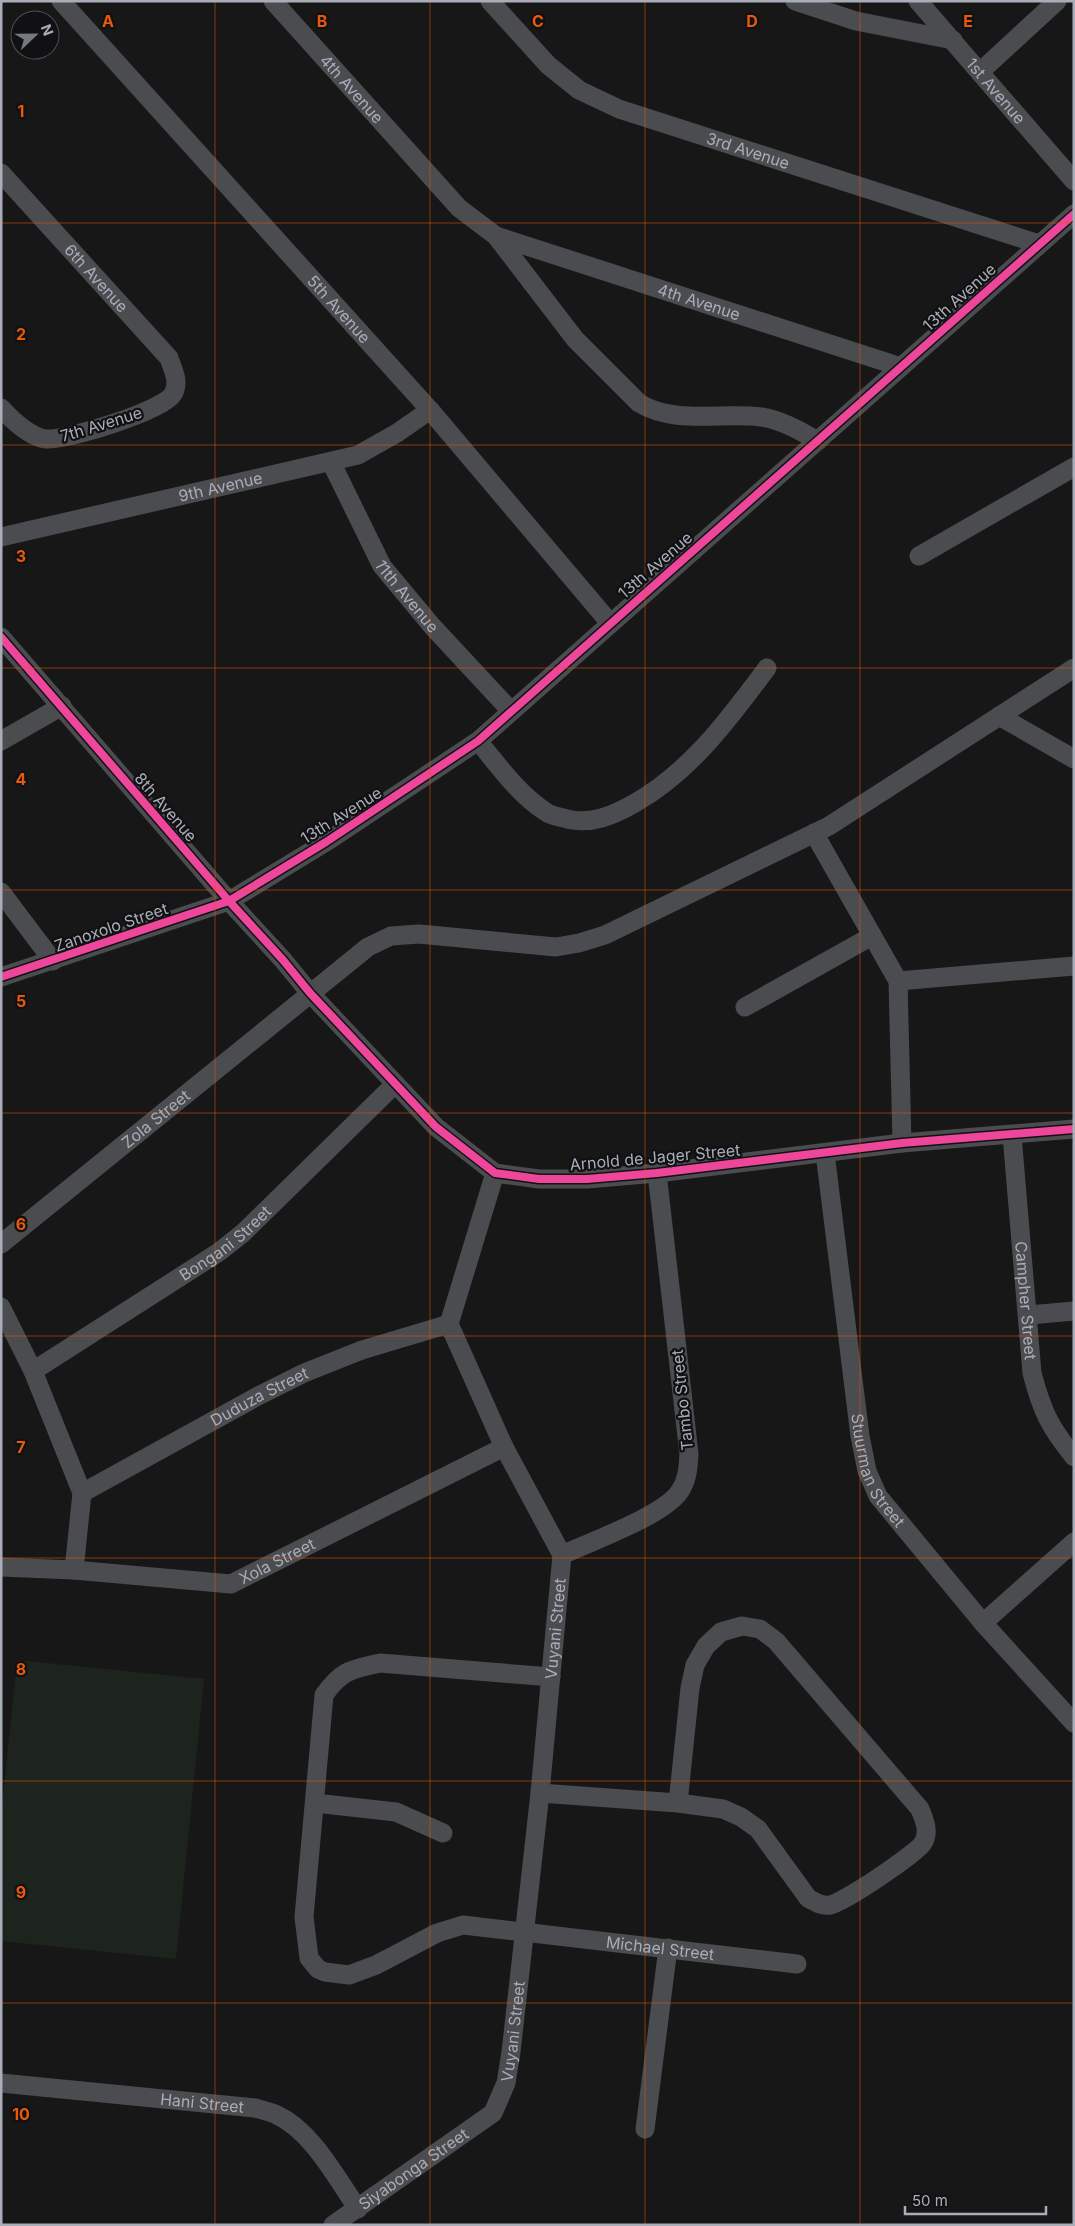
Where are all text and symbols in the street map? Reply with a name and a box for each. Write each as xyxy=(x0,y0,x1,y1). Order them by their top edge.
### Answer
north arrow xyxy=(10,10,60,60)
text: A xyxy=(102,11,114,31)
text: B xyxy=(317,11,327,31)
text: C xyxy=(532,11,544,31)
text: D xyxy=(746,11,758,31)
text: E xyxy=(963,11,973,31)
text: N xyxy=(38,22,57,38)
street label: 4th Avenue xyxy=(316,50,388,127)
street label: 1st Avenue xyxy=(962,54,1030,128)
text: 1 xyxy=(18,101,24,121)
street label: 3rd Avenue xyxy=(704,128,792,173)
street label: 6th Avenue xyxy=(60,240,133,316)
street label: 13th Avenue xyxy=(918,259,1000,335)
street label: 5th Avenue xyxy=(303,271,375,347)
street label: 4th Avenue xyxy=(655,279,743,324)
text: 2 xyxy=(16,324,26,344)
street label: 7th Avenue xyxy=(58,402,144,446)
street label: 9th Avenue xyxy=(176,467,264,506)
street label: 13th Avenue xyxy=(614,527,696,603)
text: 3 xyxy=(16,546,26,566)
street label: 11th Avenue xyxy=(371,557,443,637)
street label: 8th Avenue xyxy=(130,768,202,846)
text: 4 xyxy=(16,769,27,789)
street label: 13th Avenue xyxy=(297,782,385,848)
street label: Zanoxolo Street xyxy=(52,898,170,956)
text: 5 xyxy=(16,991,26,1011)
street label: Zola Street xyxy=(117,1085,194,1152)
street label: Arnold de Jager Street xyxy=(569,1140,741,1174)
street label: Bongani Street xyxy=(175,1201,275,1285)
text: 6 xyxy=(16,1214,26,1234)
street label: Campher Street xyxy=(1011,1240,1041,1361)
street label: Tambo Street xyxy=(667,1349,697,1451)
street label: Duduza Street xyxy=(207,1362,311,1430)
street label: Stuurman Street xyxy=(847,1412,909,1531)
text: 7 xyxy=(16,1437,26,1457)
street label: Xola Street xyxy=(235,1534,318,1588)
street label: Vuyani Street xyxy=(541,1577,570,1680)
text: 8 xyxy=(16,1659,26,1679)
text: 9 xyxy=(16,1882,26,1902)
street label: Michael Street xyxy=(605,1932,715,1964)
street label: Vuyani Street xyxy=(496,1980,529,2083)
street label: Hani Street xyxy=(159,2089,245,2117)
text: 10 xyxy=(12,2104,30,2124)
street label: Siyabonga Street xyxy=(355,2124,472,2214)
scale bar xyxy=(905,2184,1046,2216)
text: 50 m xyxy=(912,2191,948,2210)

